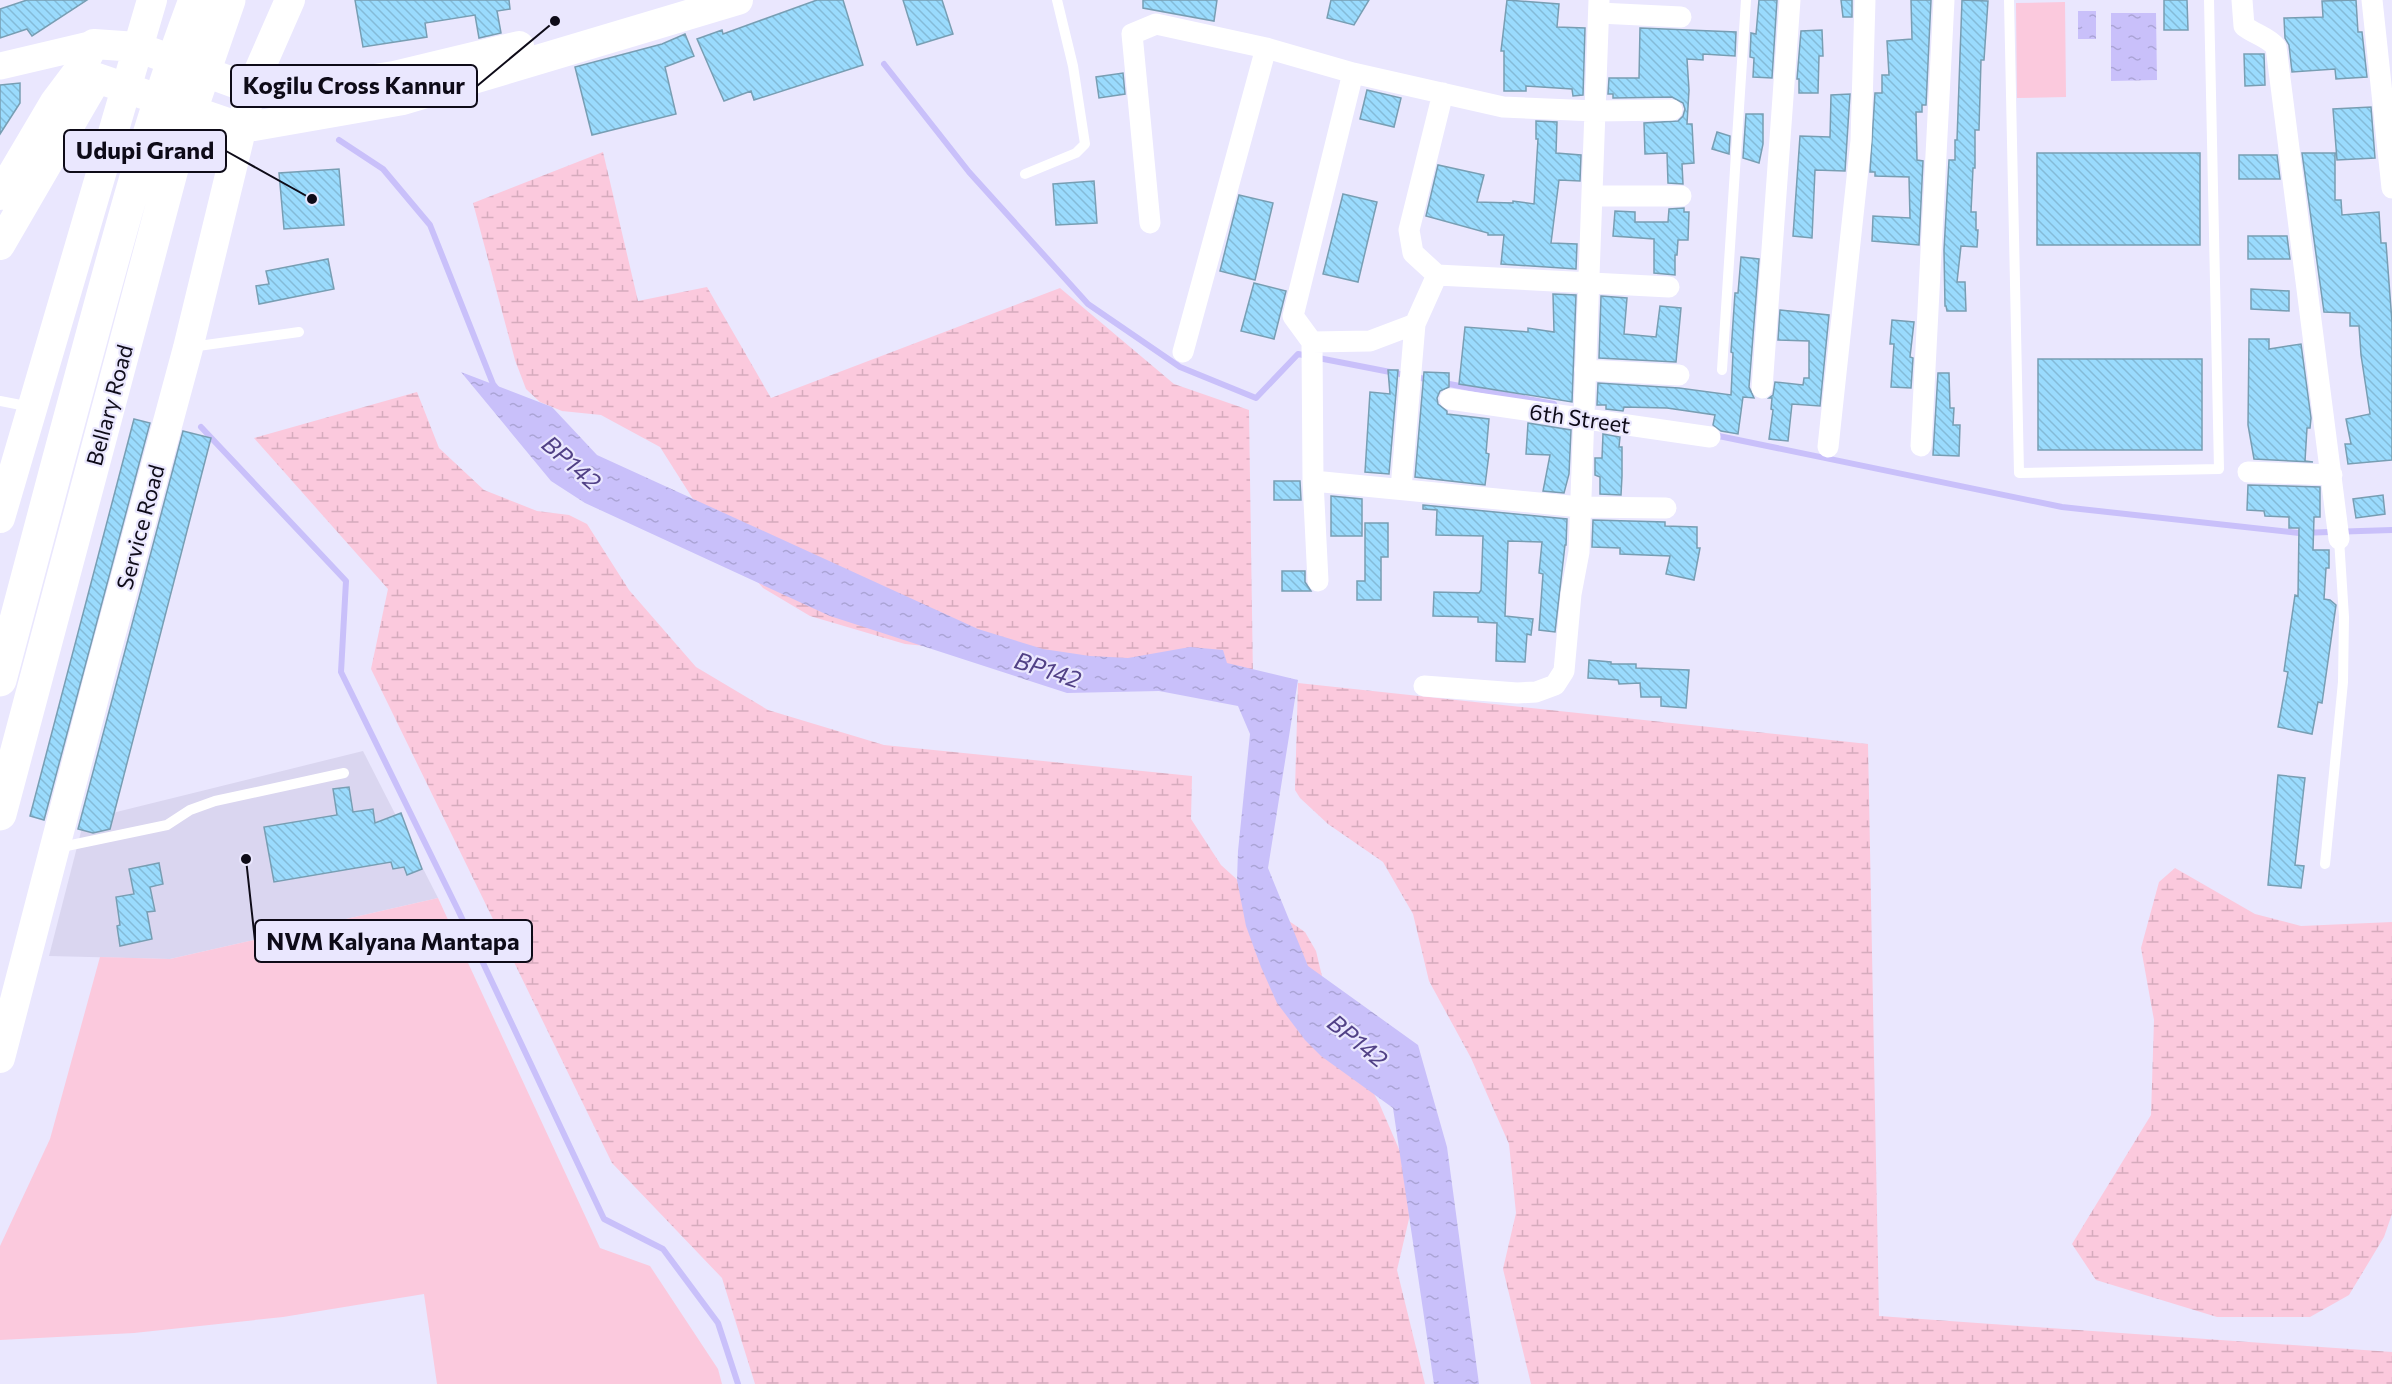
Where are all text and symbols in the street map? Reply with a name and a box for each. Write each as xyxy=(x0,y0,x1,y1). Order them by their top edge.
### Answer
callout: Kogilu Cross Kannur xyxy=(231,65,477,107)
text: Kogilu Cross Kannur xyxy=(243,70,465,99)
callout: Udupi Grand xyxy=(64,130,226,172)
text: Udupi Grand xyxy=(76,135,214,164)
street label: Bellary Road xyxy=(80,341,138,469)
street label: 6th Street xyxy=(1528,398,1632,438)
water label: BP142 xyxy=(537,429,608,496)
street label: Service Road xyxy=(110,462,170,592)
water label: BP142 xyxy=(1011,645,1086,694)
callout: NVM Kalyana Mantapa xyxy=(255,920,532,962)
text: NVM Kalyana Mantapa xyxy=(266,926,520,955)
water label: BP142 xyxy=(1322,1007,1394,1073)

